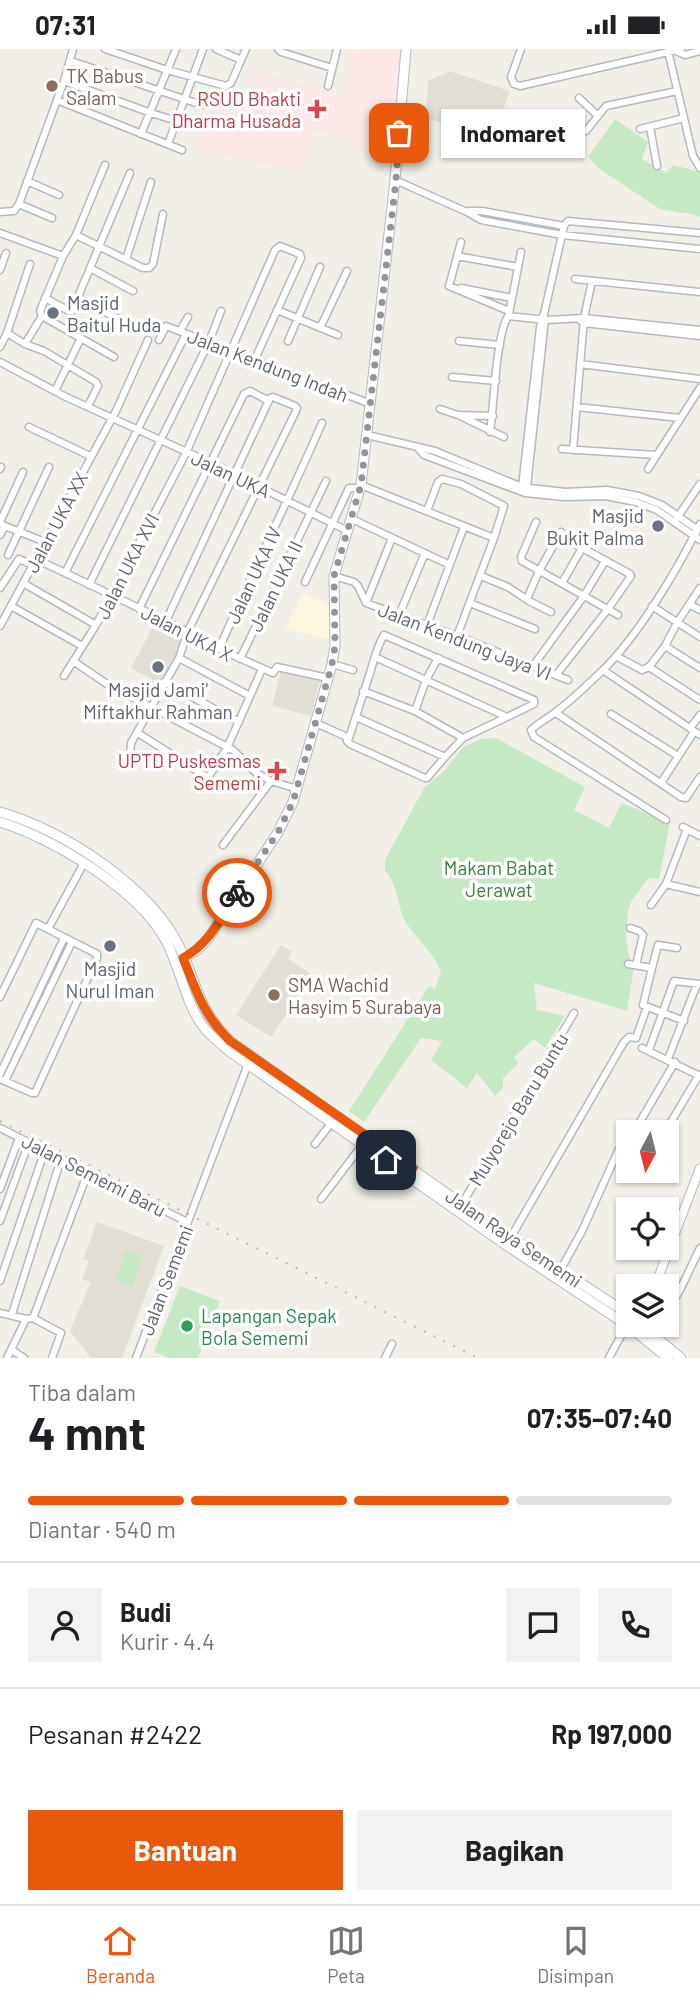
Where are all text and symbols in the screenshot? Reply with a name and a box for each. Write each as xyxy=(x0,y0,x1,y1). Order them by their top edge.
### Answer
text: 07:31 xyxy=(35,9,95,40)
place label: TK Babus Salam xyxy=(66,64,143,109)
marker: TK Babus Salam xyxy=(44,78,60,94)
place label: RSUD Bhakti Dharma Husada xyxy=(172,87,301,132)
marker: RSUD Bhakti Dharma Husada xyxy=(307,99,327,119)
pin xyxy=(369,103,429,163)
callout: Indomaret xyxy=(441,109,584,157)
icon: bag xyxy=(380,114,418,152)
text: Indomaret xyxy=(460,119,566,147)
place label: Masjid Baitul Huda xyxy=(67,291,161,336)
marker: Masjid Baitul Huda xyxy=(45,305,61,321)
street label: Jalan Kendung Indah xyxy=(184,324,352,406)
street label: Jalan UKA xyxy=(188,446,274,502)
street label: Jalan UKA XX xyxy=(20,468,92,576)
place label: Masjid Bukit Palma xyxy=(546,504,644,549)
street label: Jalan UKA XVI xyxy=(90,509,164,623)
marker: Masjid Bukit Palma xyxy=(650,518,666,534)
street label: Jalan UKA IV xyxy=(220,523,286,627)
street label: Jalan UKA II xyxy=(243,537,307,635)
street label: Jalan Kendung Jaya VI xyxy=(375,597,555,685)
street label: Jalan UKA X xyxy=(137,600,237,666)
marker: Masjid Jami' Miftakhur Rahman xyxy=(150,659,166,675)
place label: Masjid Jami' Miftakhur Rahman xyxy=(83,678,233,723)
place label: UPTD Puskesmas Sememi xyxy=(118,749,261,794)
marker: UPTD Puskesmas Sememi xyxy=(267,761,287,781)
park label: Makam Babat Jerawat xyxy=(444,856,554,901)
courier xyxy=(202,858,272,928)
icon: bike xyxy=(218,874,256,912)
marker: Masjid Nurul Iman xyxy=(102,938,118,954)
place label: Masjid Nurul Iman xyxy=(66,957,154,1002)
place label: SMA Wachid Hasyim 5 Surabaya xyxy=(288,973,441,1018)
marker: SMA Wachid Hasyim 5 Surabaya xyxy=(266,987,282,1003)
street label: Mulyorejo Baru Buntu xyxy=(463,1028,573,1190)
north arrow xyxy=(616,1120,679,1183)
map controls xyxy=(616,1120,679,1337)
street label: Jalan Sememi Baru xyxy=(18,1129,170,1221)
pin xyxy=(356,1130,416,1190)
icon: home xyxy=(367,1141,405,1179)
street label: Jalan Raya Sememi xyxy=(441,1184,587,1292)
button: locate xyxy=(616,1197,679,1260)
street label: Jalan Sememi xyxy=(134,1222,198,1338)
button: layers xyxy=(616,1274,679,1337)
place label: Lapangan Sepak Bola Sememi xyxy=(201,1304,337,1349)
marker: Lapangan Sepak Bola Sememi xyxy=(179,1318,195,1334)
text: Tiba dalam xyxy=(28,1378,136,1406)
text: 07:35–07:40 xyxy=(527,1402,672,1433)
text: 4 mnt xyxy=(28,1404,146,1459)
text: Diantar · 540 m xyxy=(28,1515,176,1543)
button: person xyxy=(28,1588,102,1662)
button: chat xyxy=(506,1588,580,1662)
button: phone xyxy=(598,1588,672,1662)
text: Budi xyxy=(120,1596,171,1627)
text: Kurir · 4.4 xyxy=(120,1627,215,1655)
text: Pesanan #2422 xyxy=(28,1718,202,1749)
text: Rp 197,000 xyxy=(551,1718,672,1749)
button: Bantuan xyxy=(28,1810,343,1890)
button: Bagikan xyxy=(357,1810,672,1890)
tab: Beranda xyxy=(86,1922,155,1987)
tab: Peta xyxy=(327,1922,365,1987)
tab: Disimpan xyxy=(537,1922,614,1987)

